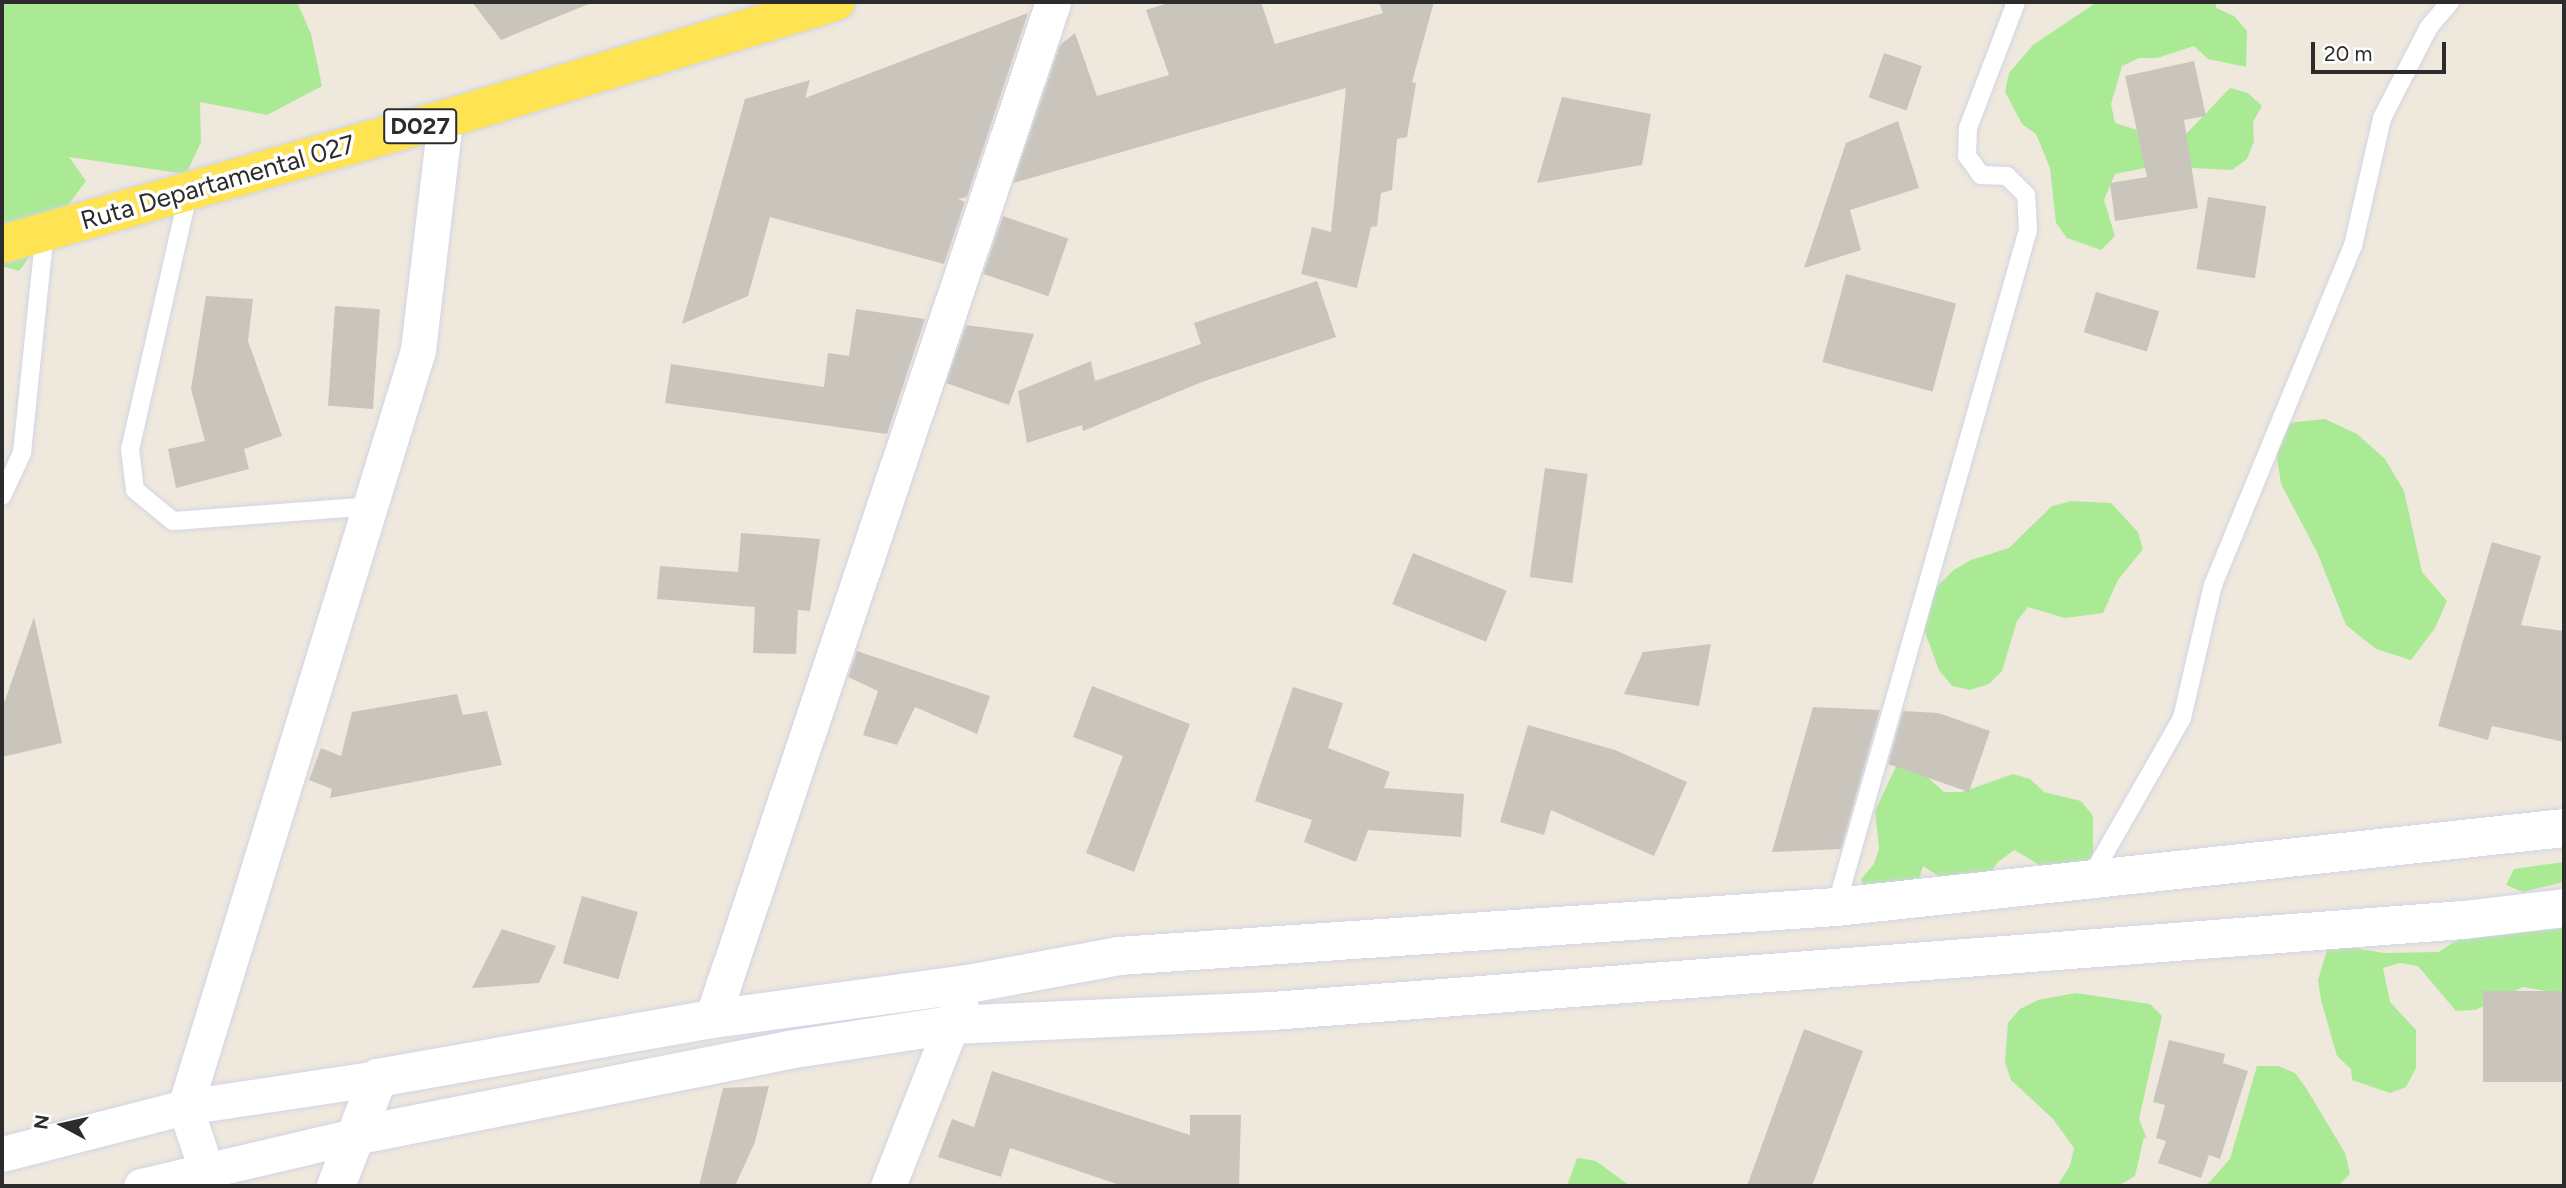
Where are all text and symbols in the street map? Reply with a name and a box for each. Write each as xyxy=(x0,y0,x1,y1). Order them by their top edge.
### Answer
scale bar xyxy=(2314,28,2449,72)
text: 20 m xyxy=(2324,41,2372,66)
road number: D027 xyxy=(382,106,458,146)
street label: Ruta Departamental 027 xyxy=(77,129,359,237)
north arrow xyxy=(28,1090,98,1160)
text: N xyxy=(29,1113,54,1131)

